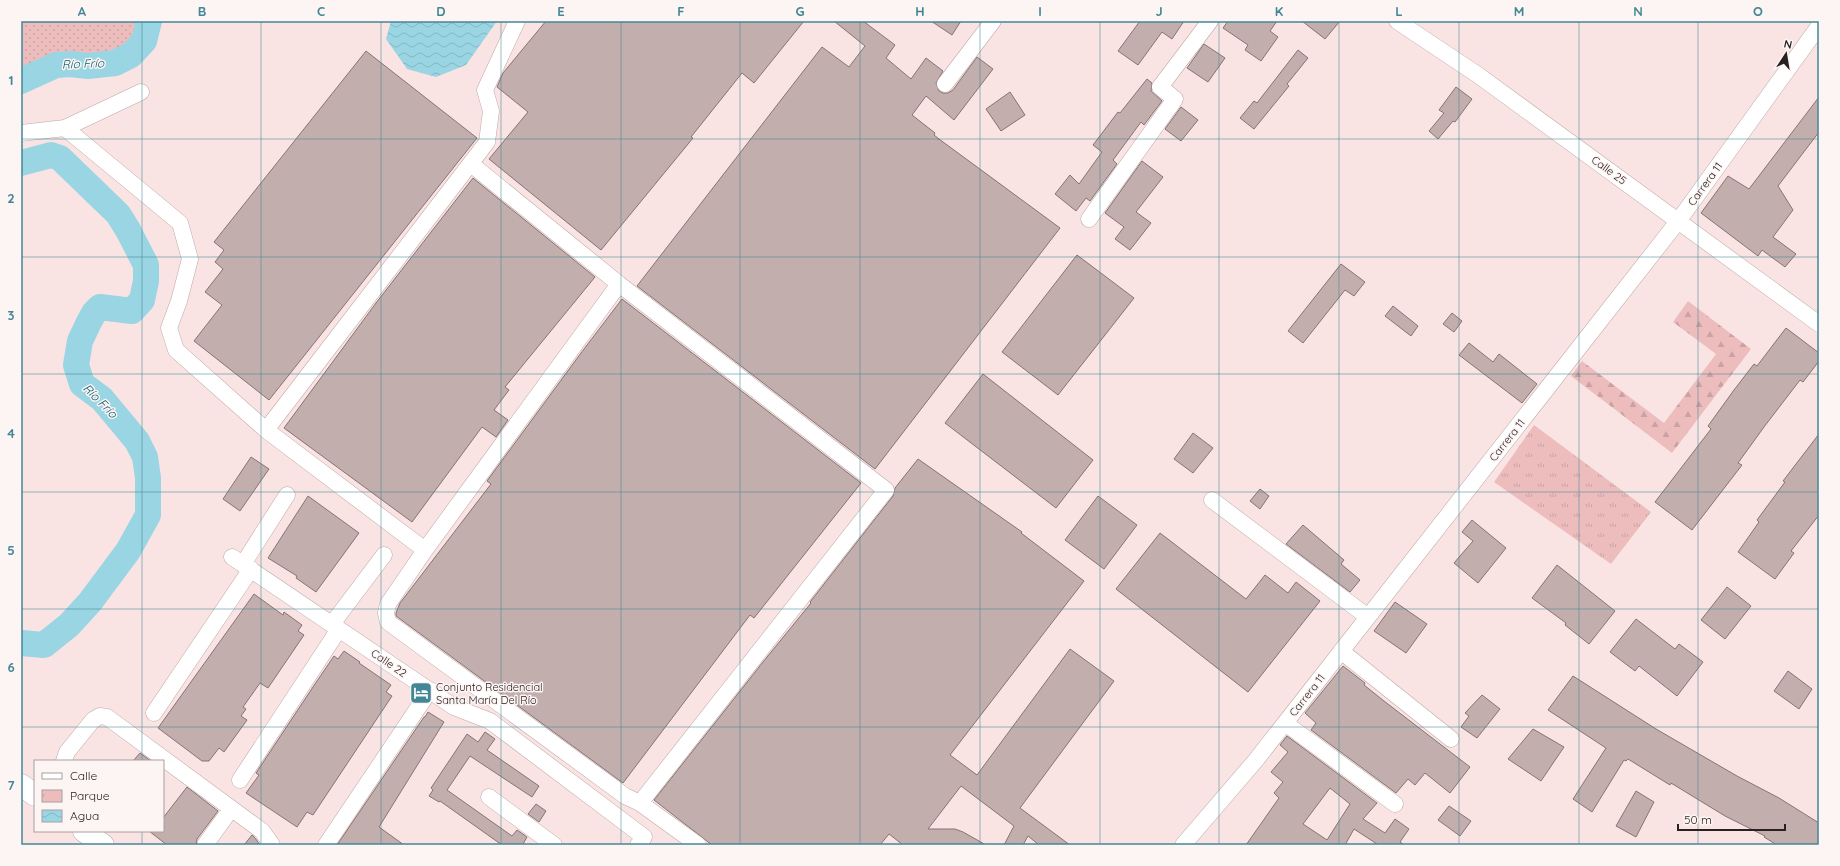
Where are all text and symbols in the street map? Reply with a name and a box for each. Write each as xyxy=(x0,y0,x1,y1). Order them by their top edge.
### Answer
text: A xyxy=(78,3,87,19)
text: B xyxy=(198,3,206,19)
text: C xyxy=(317,3,325,19)
text: D xyxy=(436,3,446,19)
text: E xyxy=(557,3,565,19)
text: F xyxy=(677,3,685,19)
text: G xyxy=(795,3,805,19)
text: H xyxy=(915,3,925,19)
text: I xyxy=(1038,3,1042,19)
text: J xyxy=(1155,3,1163,19)
text: K xyxy=(1275,3,1284,19)
text: L xyxy=(1395,3,1403,19)
text: M xyxy=(1514,3,1524,19)
text: N xyxy=(1633,3,1643,19)
text: O xyxy=(1753,3,1763,19)
north arrow xyxy=(1766,34,1806,74)
text: N xyxy=(1783,37,1793,52)
water label: Río Frío xyxy=(62,55,105,72)
text: 1 xyxy=(8,72,14,88)
street label: Calle 25 xyxy=(1589,153,1629,187)
street label: Carrera 11 xyxy=(1685,160,1725,208)
text: 2 xyxy=(7,190,15,206)
text: 3 xyxy=(8,307,15,323)
water label: Río Frío xyxy=(80,380,121,421)
street label: Carrera 11 xyxy=(1486,416,1528,464)
text: 4 xyxy=(7,425,15,441)
text: 5 xyxy=(7,542,15,558)
street label: Calle 22 xyxy=(368,646,410,680)
text: 6 xyxy=(7,659,15,675)
street label: Carrera 11 xyxy=(1286,671,1328,719)
hotel icon: Conjunto Residencial Santa María Del Río xyxy=(408,680,434,706)
place label: Conjunto Residencial Santa María Del Río xyxy=(436,680,543,707)
legend xyxy=(34,760,164,832)
text: Calle xyxy=(70,768,98,783)
text: 7 xyxy=(7,777,15,793)
text: Parque xyxy=(70,788,110,803)
scale bar xyxy=(1678,806,1785,832)
text: Agua xyxy=(70,808,99,823)
text: 50 m xyxy=(1684,812,1712,827)

